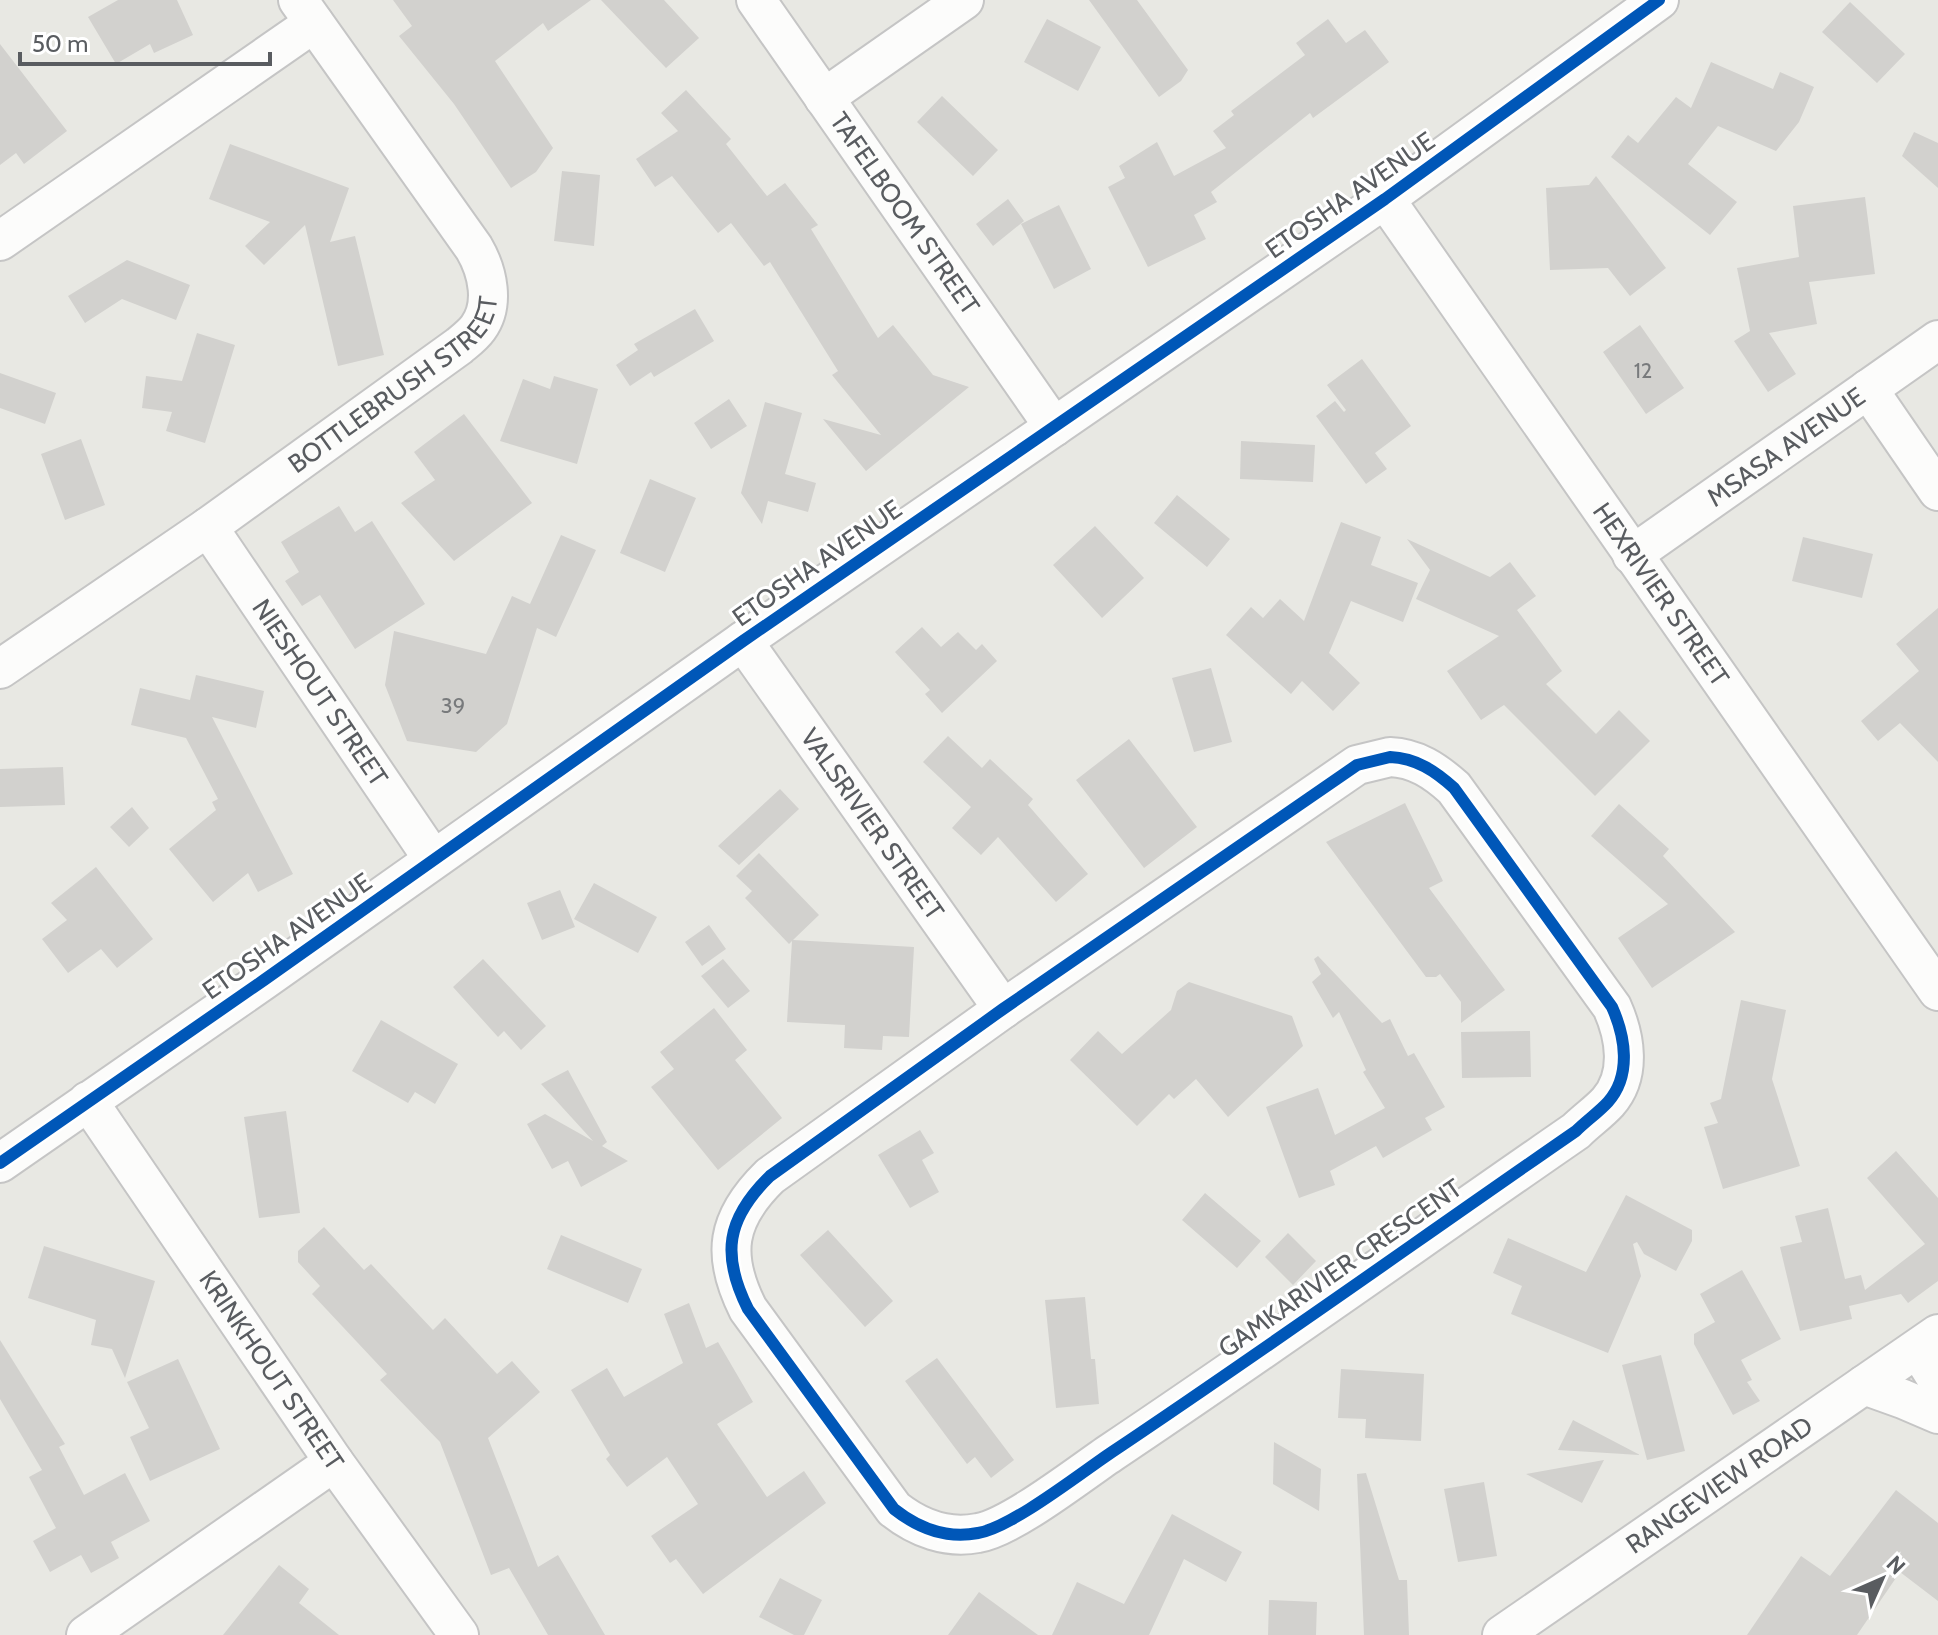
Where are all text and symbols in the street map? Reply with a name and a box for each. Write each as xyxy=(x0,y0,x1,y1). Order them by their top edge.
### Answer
scale bar xyxy=(20,16,270,66)
text: 50 m xyxy=(32,29,88,58)
street label: TAFELBOOM STREET xyxy=(823,106,987,321)
street label: ETOSHA AVENUE xyxy=(1259,125,1441,265)
street label: BOTTLEBRUSH STREET xyxy=(282,294,504,480)
house number: 12 xyxy=(1634,357,1652,384)
street label: MSASA AVENUE xyxy=(1701,380,1871,513)
street label: ETOSHA AVENUE xyxy=(726,493,908,633)
street label: HEXRIVIER STREET xyxy=(1586,496,1736,692)
street label: NIESHOUT STREET xyxy=(246,593,395,792)
house number: 39 xyxy=(441,692,465,719)
street label: VALSRIVIER STREET xyxy=(794,722,951,926)
street label: ETOSHA AVENUE xyxy=(196,866,378,1006)
street label: GAMKARIVIER CRESCENT xyxy=(1212,1172,1468,1364)
street label: KRINKHOUT STREET xyxy=(192,1265,351,1476)
street label: RANGEVIEW ROAD xyxy=(1620,1409,1819,1561)
north arrow xyxy=(1842,1539,1922,1619)
text: N xyxy=(1881,1550,1911,1580)

